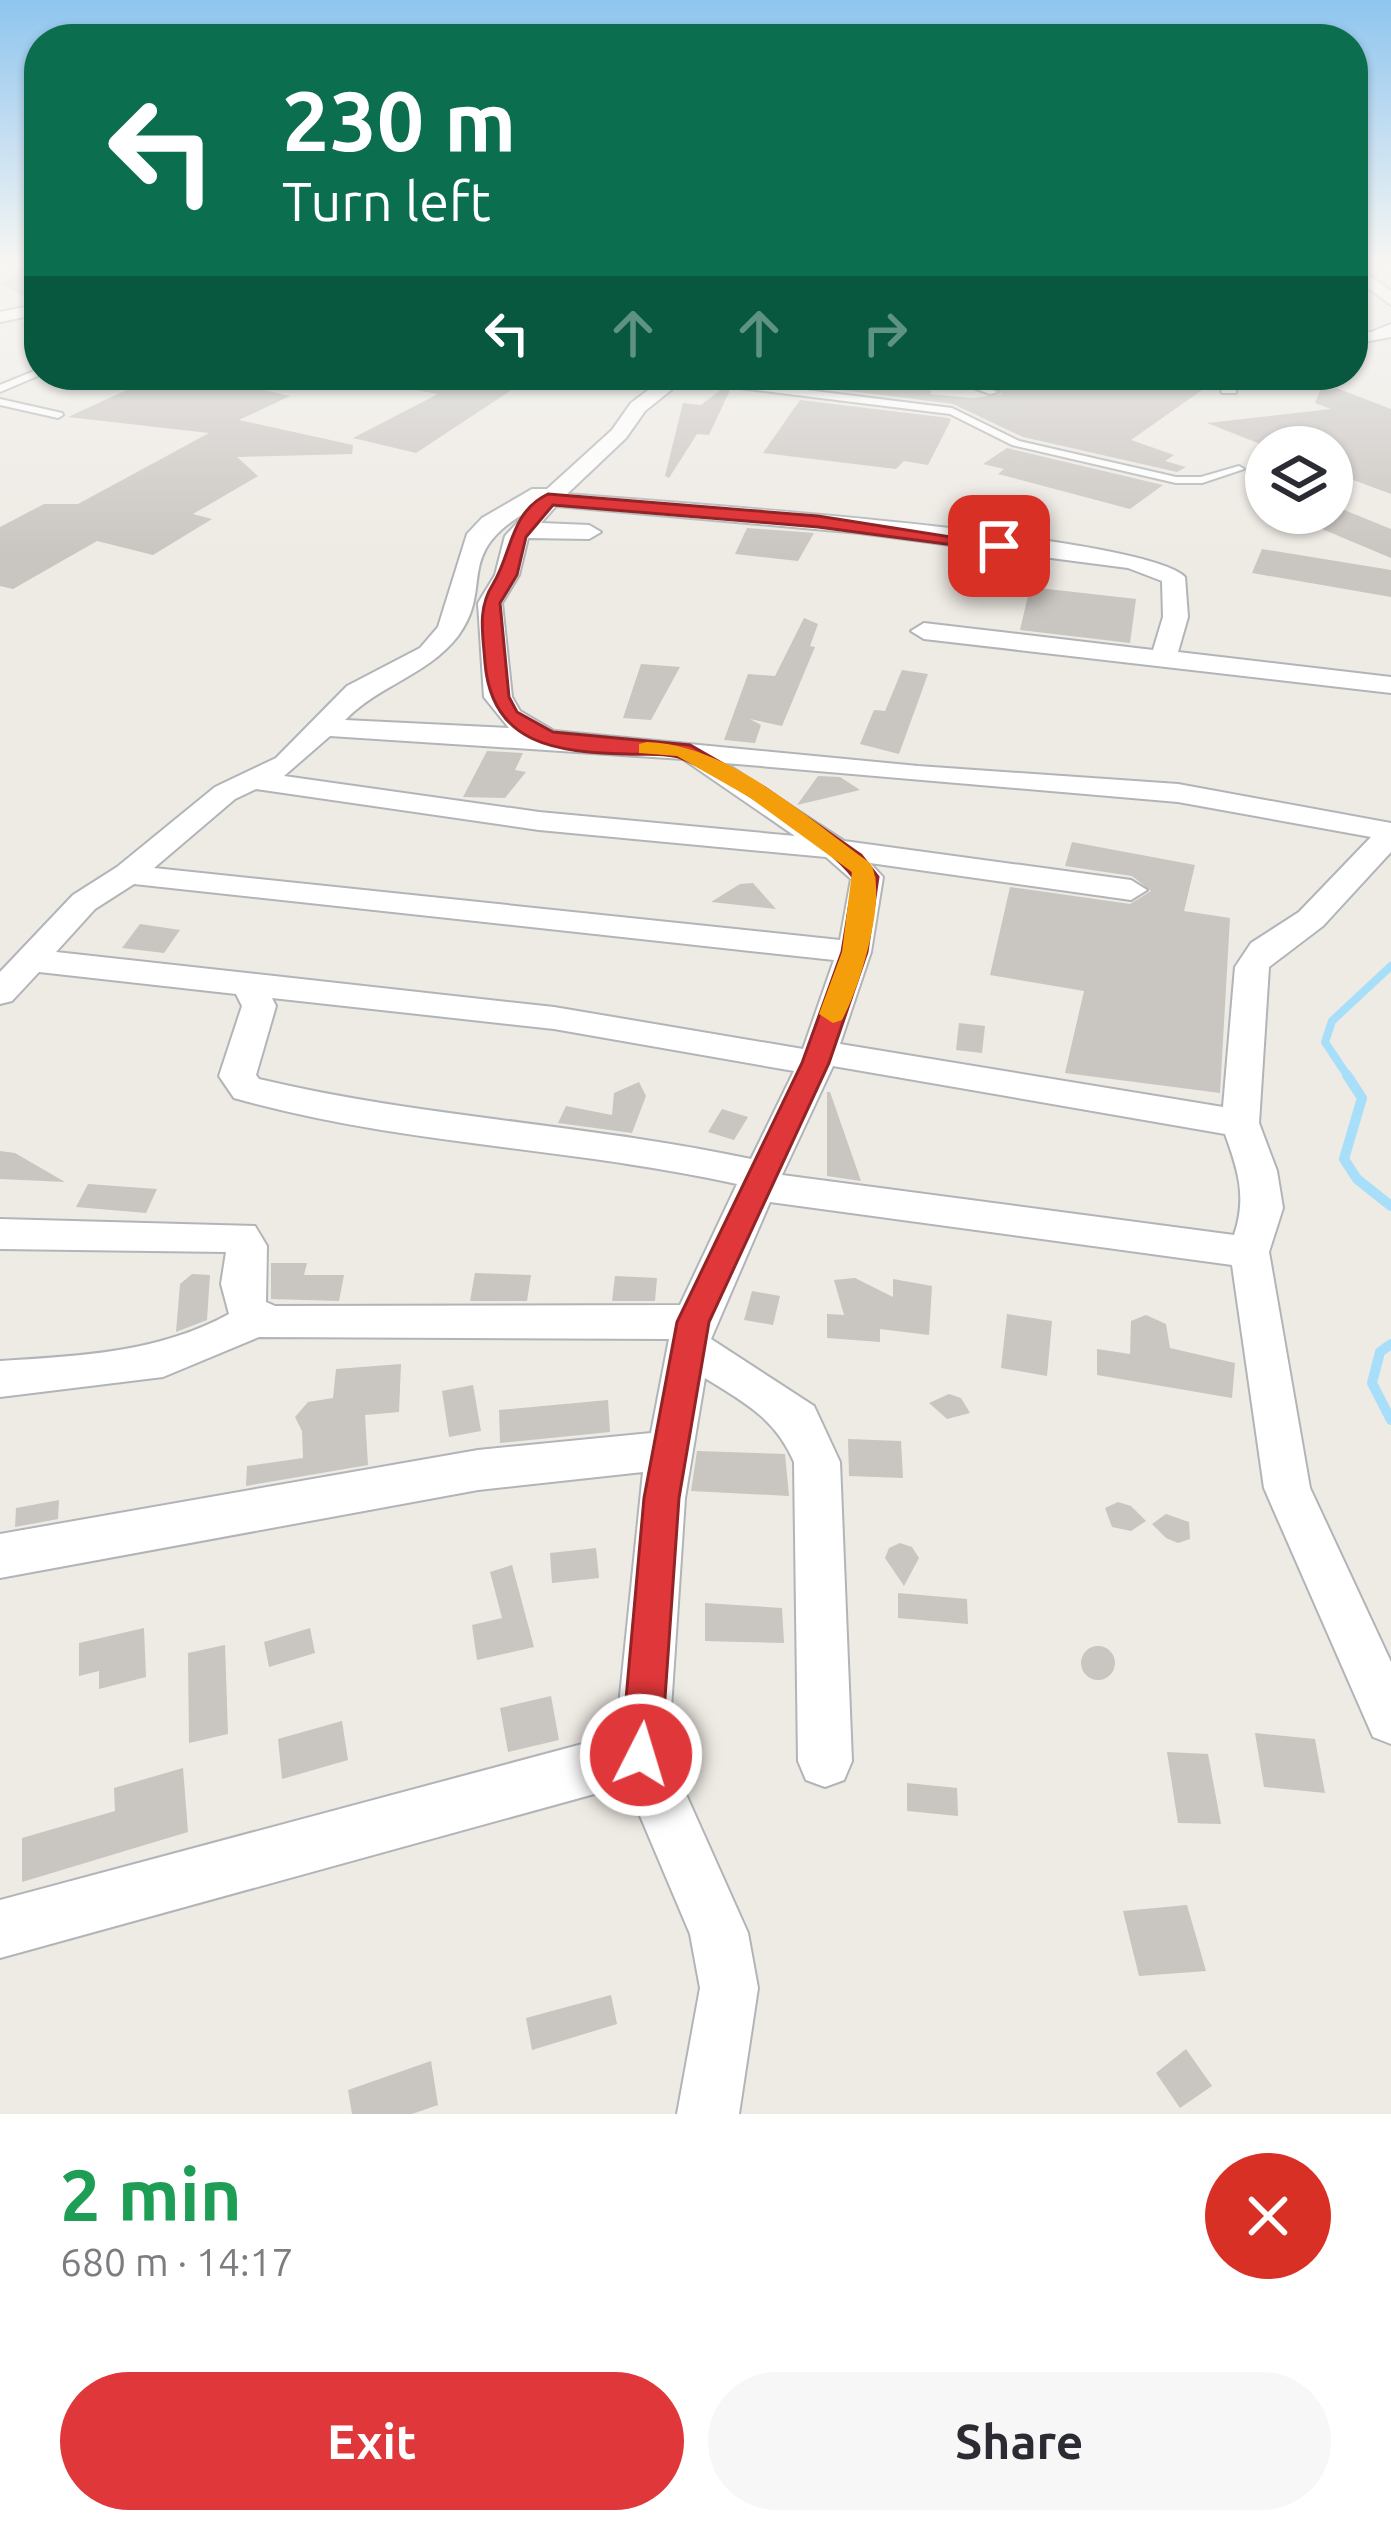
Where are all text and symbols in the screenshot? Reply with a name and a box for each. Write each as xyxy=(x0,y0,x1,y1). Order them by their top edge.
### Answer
icon: left xyxy=(84,72,240,228)
text: 230 m xyxy=(282,73,516,167)
text: Turn left xyxy=(282,171,491,231)
icon: left xyxy=(474,300,540,366)
icon: ahead xyxy=(600,300,666,366)
icon: ahead xyxy=(726,300,792,366)
icon: right xyxy=(852,300,918,366)
map controls xyxy=(1245,426,1353,534)
button: layers xyxy=(1245,426,1353,534)
pin xyxy=(948,495,1050,597)
icon: arrive xyxy=(966,513,1032,579)
position arrow xyxy=(578,1692,704,1818)
button: close xyxy=(1205,2153,1331,2279)
text: 2 min xyxy=(60,2154,242,2235)
text: 680 m · 14:17 xyxy=(60,2240,294,2283)
button: Exit xyxy=(60,2372,684,2510)
button: Share xyxy=(708,2372,1331,2510)

